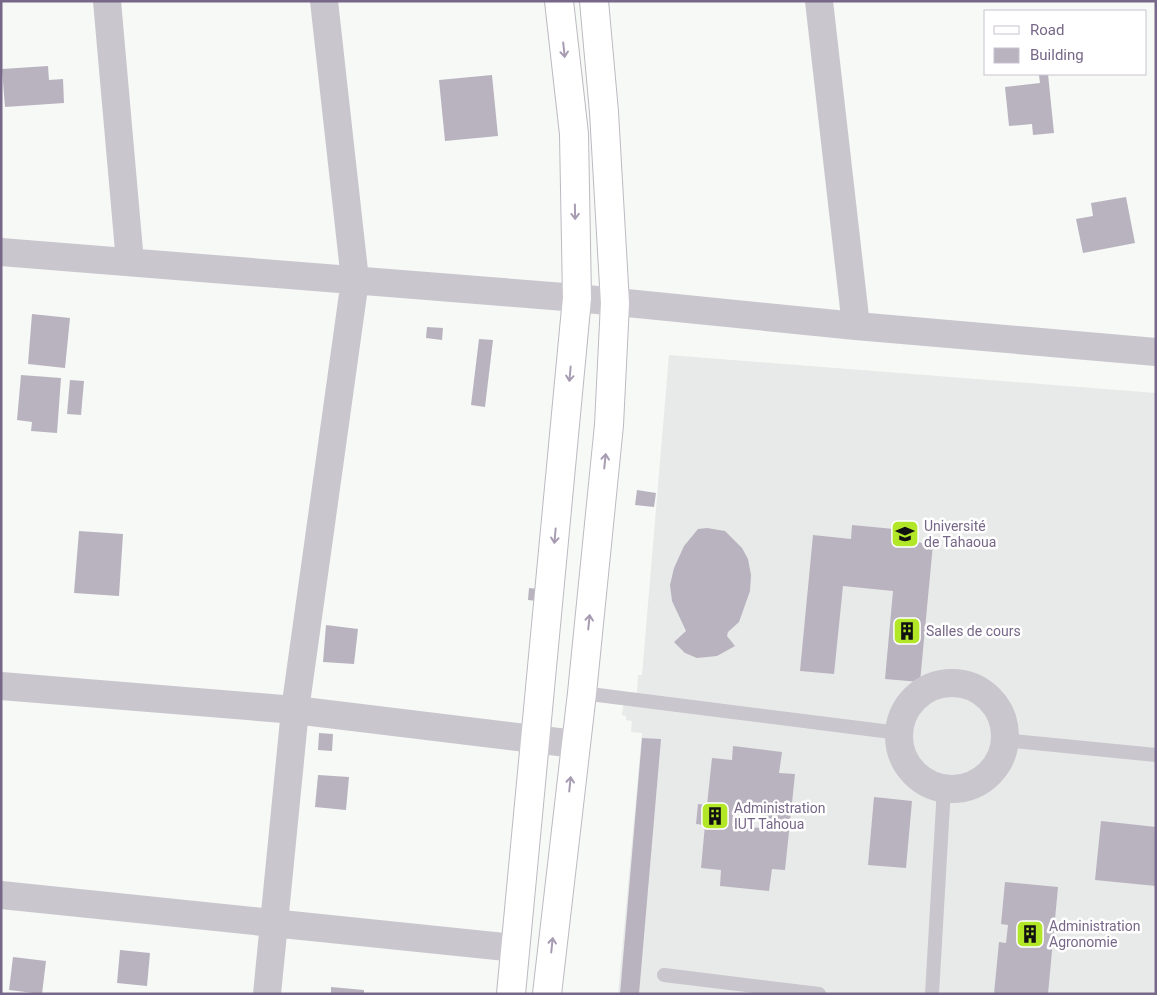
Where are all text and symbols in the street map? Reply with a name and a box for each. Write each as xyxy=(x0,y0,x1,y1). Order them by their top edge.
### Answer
legend xyxy=(984,10,1147,75)
text: Road xyxy=(1030,21,1064,39)
one-way arrow xyxy=(559,41,569,57)
text: Building xyxy=(1030,46,1084,64)
one-way arrow xyxy=(570,203,580,219)
one-way arrow xyxy=(565,366,575,382)
one-way arrow xyxy=(601,453,610,469)
place label: Université de Tahaoua xyxy=(924,518,996,550)
school or university icon: Université de Tahaoua xyxy=(890,519,920,549)
one-way arrow xyxy=(550,527,560,543)
one-way arrow xyxy=(584,615,594,631)
building icon: Salles de cours xyxy=(892,616,922,646)
place label: Salles de cours xyxy=(926,623,1021,639)
one-way arrow xyxy=(565,776,575,792)
place label: Administration IUT Tahoua xyxy=(734,800,825,832)
building icon: Administration IUT Tahoua xyxy=(700,801,730,831)
place label: Administration Agronomie xyxy=(1049,918,1140,950)
building icon: Administration Agronomie xyxy=(1015,919,1045,949)
one-way arrow xyxy=(547,938,557,954)

